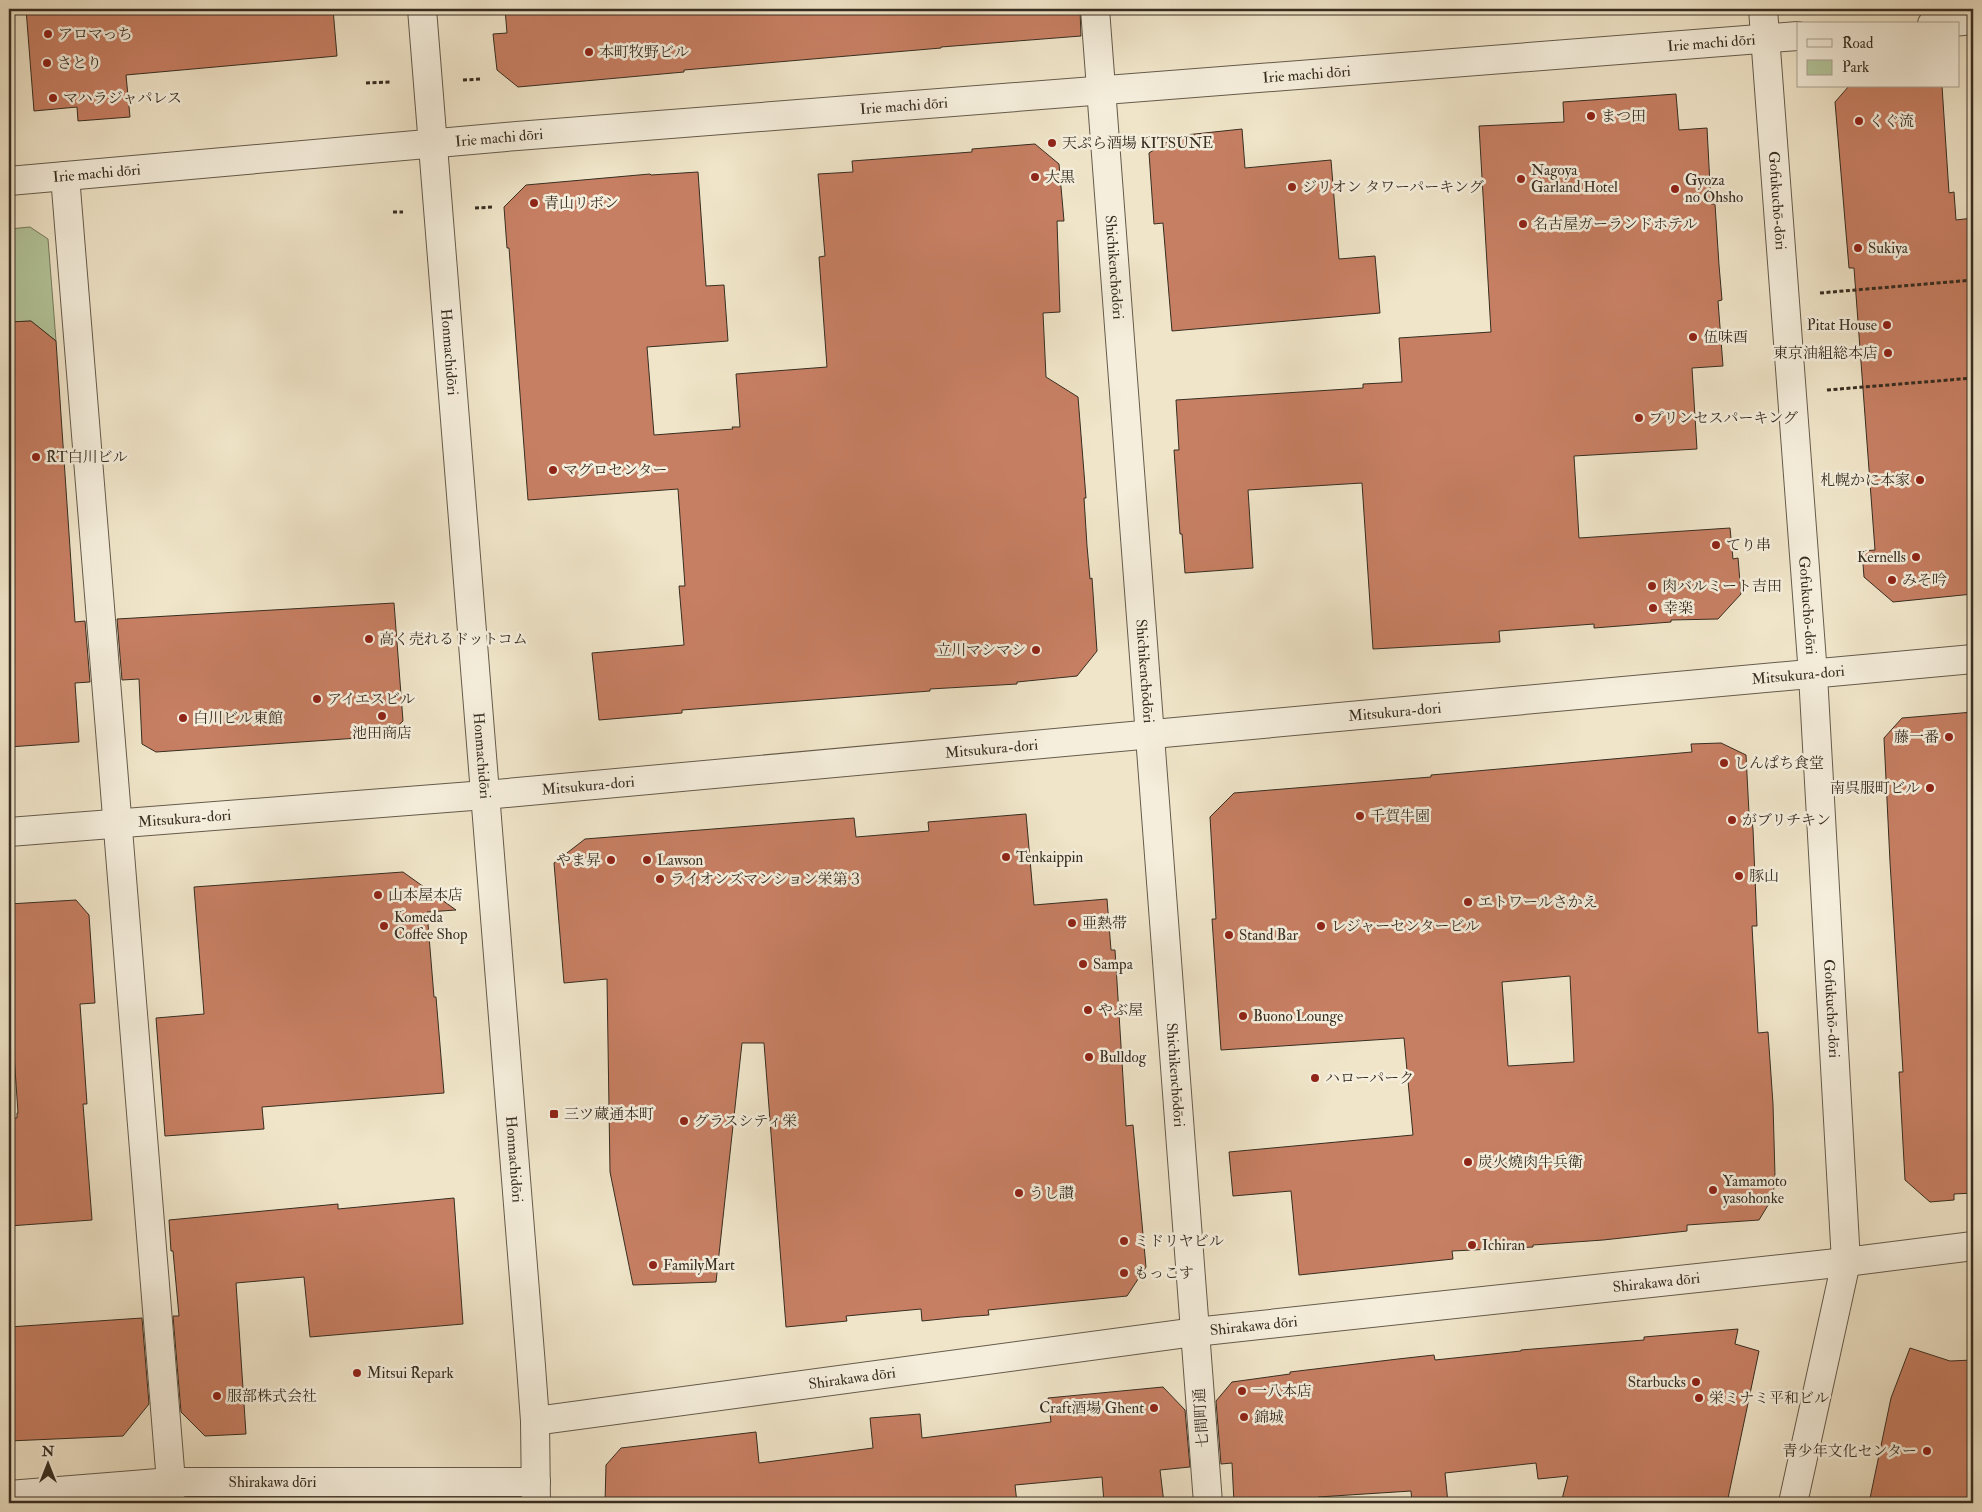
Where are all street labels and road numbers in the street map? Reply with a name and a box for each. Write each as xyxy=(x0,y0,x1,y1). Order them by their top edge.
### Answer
street label: Irie machi dōri xyxy=(1667,30,1756,56)
street label: Irie machi dōri xyxy=(1262,62,1351,88)
street label: Irie machi dōri xyxy=(859,93,949,119)
street label: Irie machi dōri xyxy=(454,125,544,151)
street label: Gofukuchō-dōri xyxy=(1764,150,1790,251)
street label: Irie machi dōri xyxy=(52,160,141,187)
street label: Shichikenchōdōri xyxy=(1101,215,1127,320)
street label: Honmachidōri xyxy=(436,308,462,396)
street label: Gofukuchō-dōri xyxy=(1794,555,1820,655)
street label: Shichikenchōdōri xyxy=(1131,618,1158,724)
street label: Mitsukura-dori xyxy=(1751,662,1846,689)
street label: Mitsukura-dori xyxy=(1347,699,1442,726)
street label: Honmachidōri xyxy=(469,712,494,800)
street label: Mitsukura-dori xyxy=(944,735,1039,763)
street label: Mitsukura-dori xyxy=(541,772,636,800)
street label: Mitsukura-dori xyxy=(137,806,232,832)
street label: Gofukuchō-dōri xyxy=(1819,959,1844,1059)
street label: Shichikenchōdōri xyxy=(1162,1022,1189,1128)
street label: Honmachidōri xyxy=(501,1115,527,1203)
street label: Shirakawa dōri xyxy=(1612,1269,1701,1297)
street label: Shirakawa dōri xyxy=(1209,1312,1298,1340)
street label: Shirakawa dōri xyxy=(807,1363,897,1394)
street label: 七間町通 xyxy=(1190,1387,1213,1449)
street label: Shirakawa dōri xyxy=(229,1473,316,1492)

